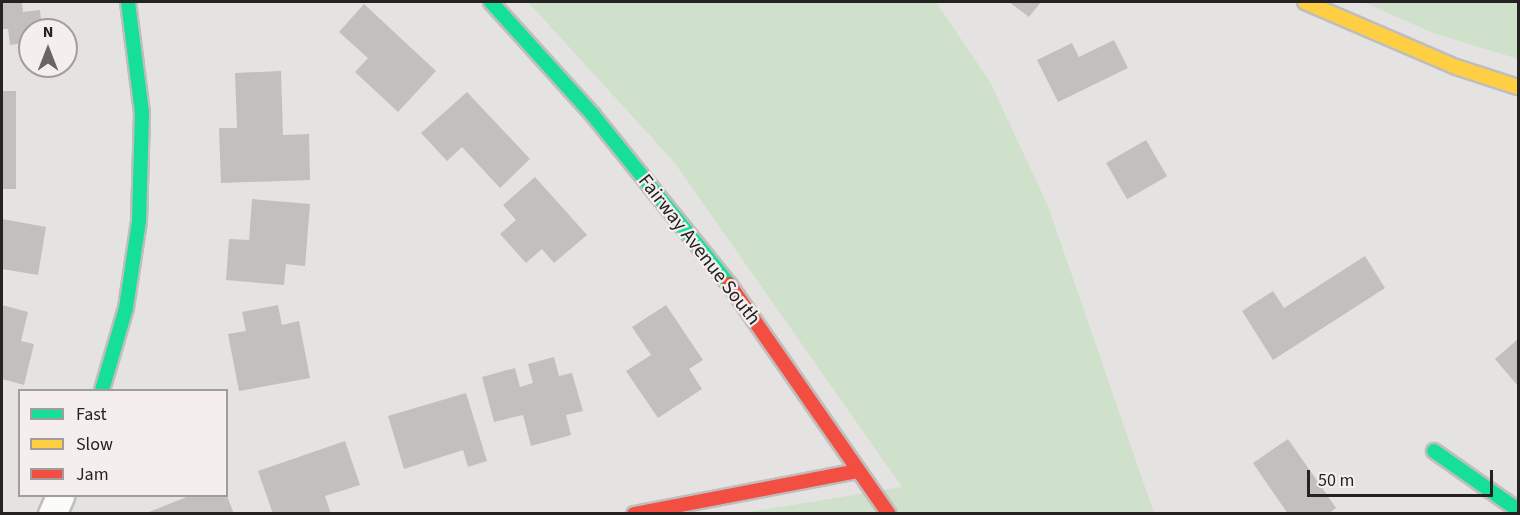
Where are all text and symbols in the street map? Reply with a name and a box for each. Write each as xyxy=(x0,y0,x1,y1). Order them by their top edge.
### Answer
north arrow xyxy=(18,18,78,78)
text: N xyxy=(43,21,53,43)
street label: Fairway Avenue South xyxy=(633,170,765,330)
legend xyxy=(18,389,228,497)
text: Fast xyxy=(76,402,107,427)
text: Slow xyxy=(76,432,113,457)
scale bar xyxy=(1310,458,1496,496)
text: Jam xyxy=(76,462,109,487)
text: 50 m xyxy=(1318,468,1354,493)

